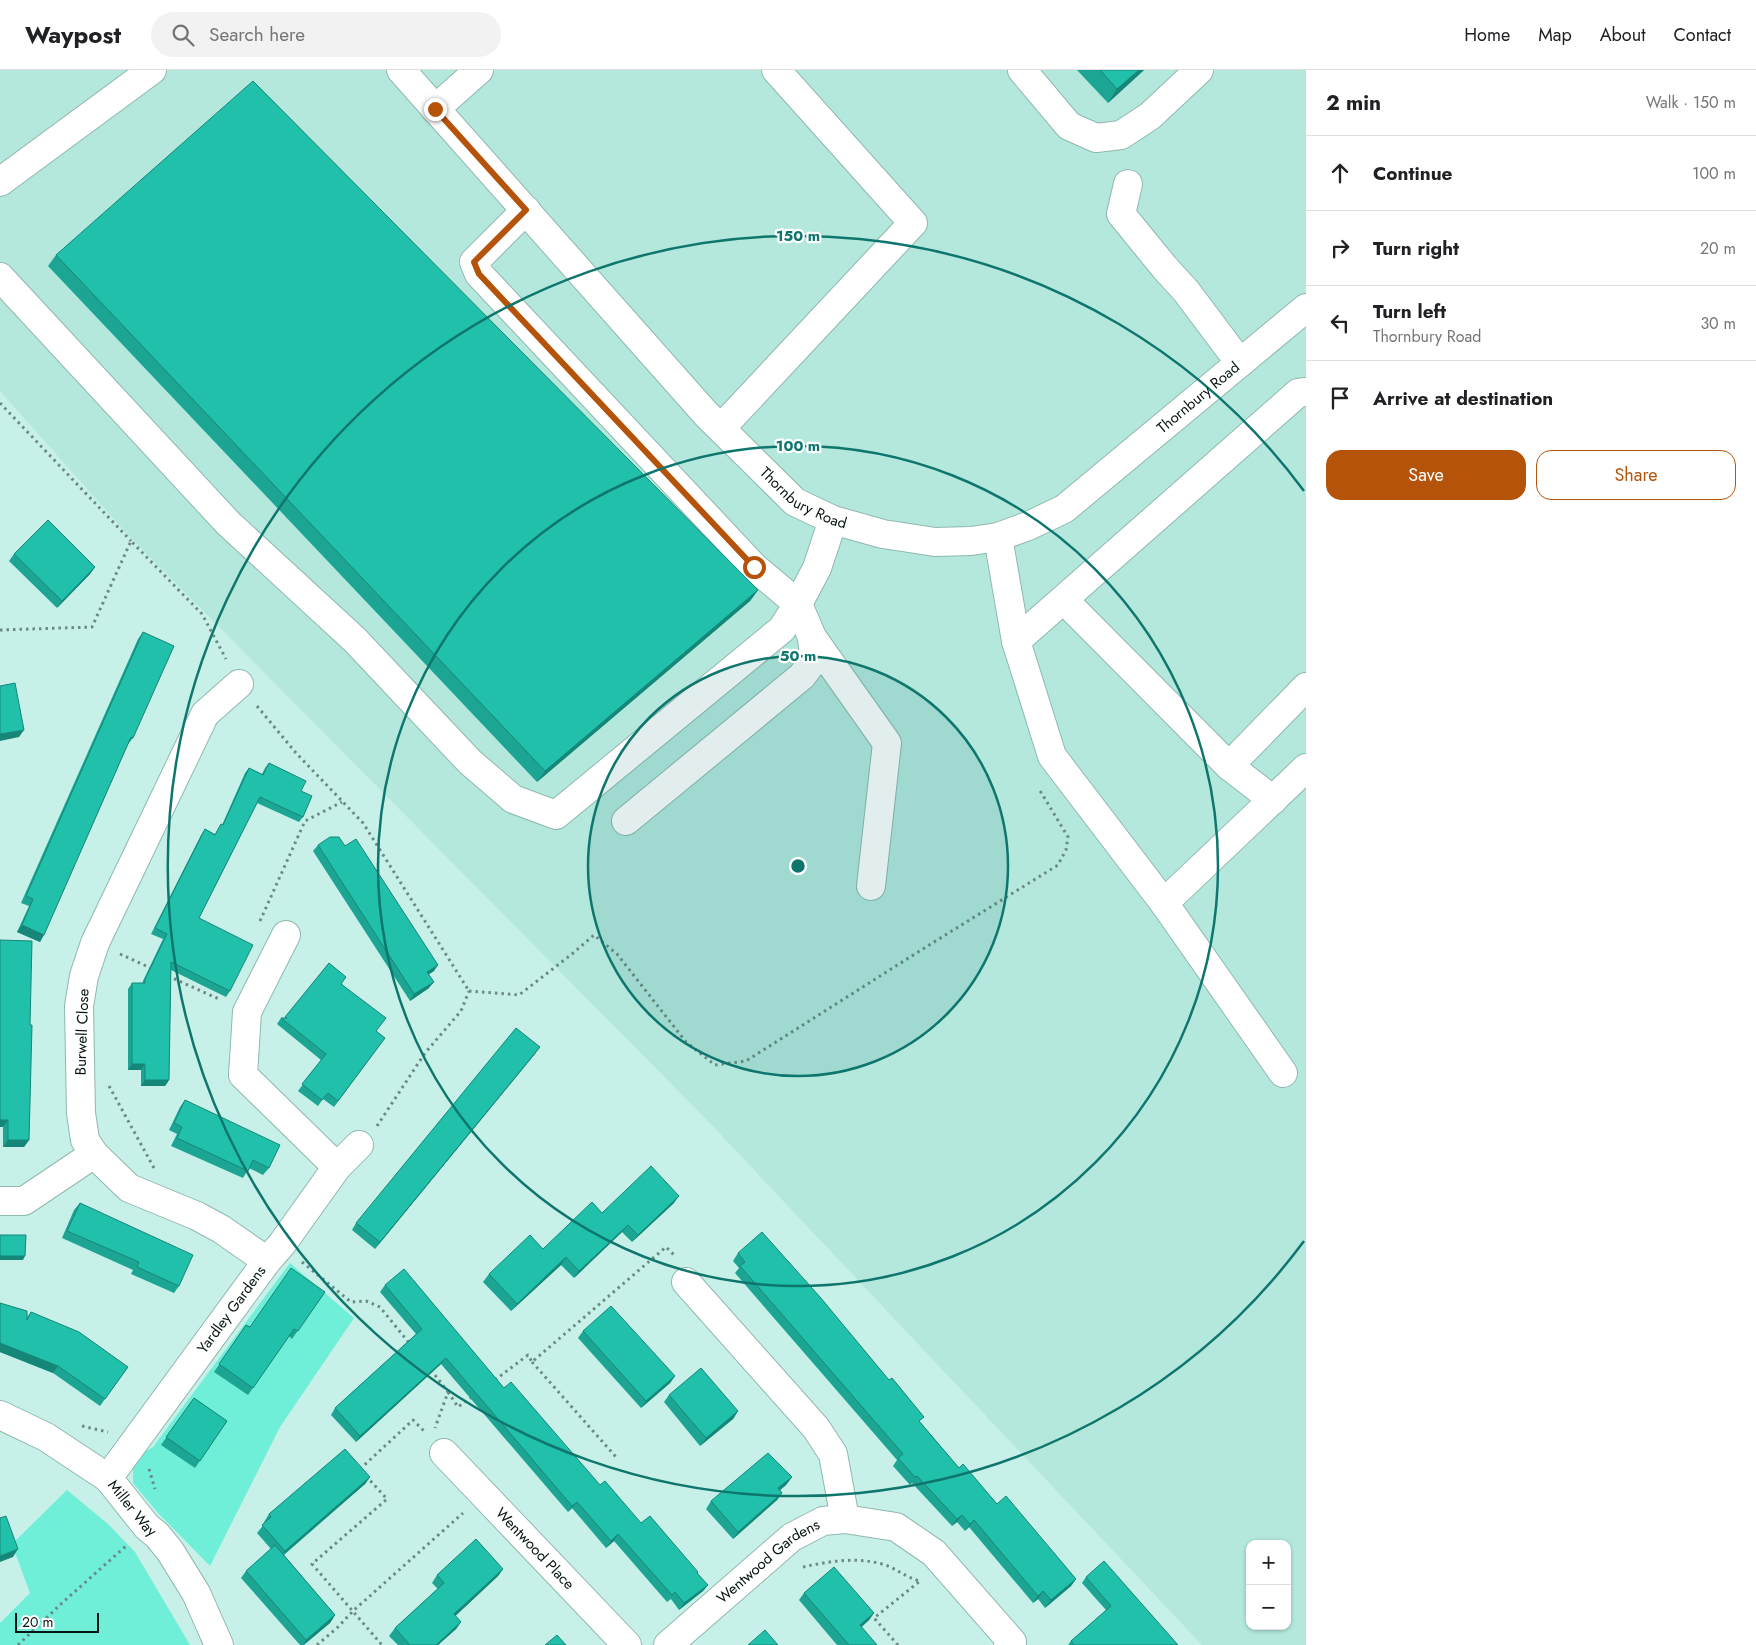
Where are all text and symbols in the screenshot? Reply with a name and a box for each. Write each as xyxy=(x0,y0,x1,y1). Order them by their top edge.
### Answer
search box xyxy=(151,12,501,57)
text: Waypost xyxy=(25,17,121,52)
icon: search xyxy=(169,21,197,49)
text: Search here xyxy=(209,21,305,48)
text: Home xyxy=(1464,22,1510,48)
text: Map xyxy=(1538,22,1572,48)
text: About xyxy=(1600,22,1645,48)
text: Contact xyxy=(1673,22,1731,48)
text: 2 min xyxy=(1326,88,1381,118)
text: Walk · 150 m xyxy=(1646,91,1736,114)
route end xyxy=(424,98,447,121)
icon: ahead xyxy=(1326,159,1354,187)
text: Continue xyxy=(1373,160,1452,187)
text: 100 m xyxy=(1692,162,1736,185)
text: 150 m xyxy=(776,225,820,247)
icon: right xyxy=(1326,234,1354,262)
text: Turn right xyxy=(1373,235,1459,262)
text: 20 m xyxy=(1700,237,1736,260)
text: Turn left xyxy=(1373,298,1446,325)
icon: left xyxy=(1326,309,1354,337)
text: 30 m xyxy=(1700,312,1736,335)
text: Thornbury Road xyxy=(1373,325,1481,348)
street label: Thornbury Road xyxy=(1152,357,1244,438)
icon: arrive xyxy=(1326,384,1354,412)
text: Arrive at destination xyxy=(1373,385,1553,412)
text: 100 m xyxy=(776,435,820,457)
button: Save xyxy=(1326,450,1526,500)
button: Share xyxy=(1536,450,1736,500)
street label: Thornbury Road xyxy=(755,462,849,534)
route start xyxy=(743,556,766,579)
text: 50 m xyxy=(780,645,816,667)
centre of rings xyxy=(789,857,807,875)
street label: Burwell Close xyxy=(69,988,95,1076)
street label: Yardley Gardens xyxy=(192,1261,271,1358)
street label: Miller Way xyxy=(102,1475,162,1542)
street label: Wentwood Place xyxy=(490,1503,580,1595)
street label: Wentwood Gardens xyxy=(712,1514,824,1609)
map controls xyxy=(1246,1540,1291,1630)
button: + xyxy=(1246,1540,1291,1585)
button: − xyxy=(1246,1585,1291,1630)
scale bar xyxy=(15,1610,99,1633)
text: 20 m xyxy=(22,1612,54,1632)

